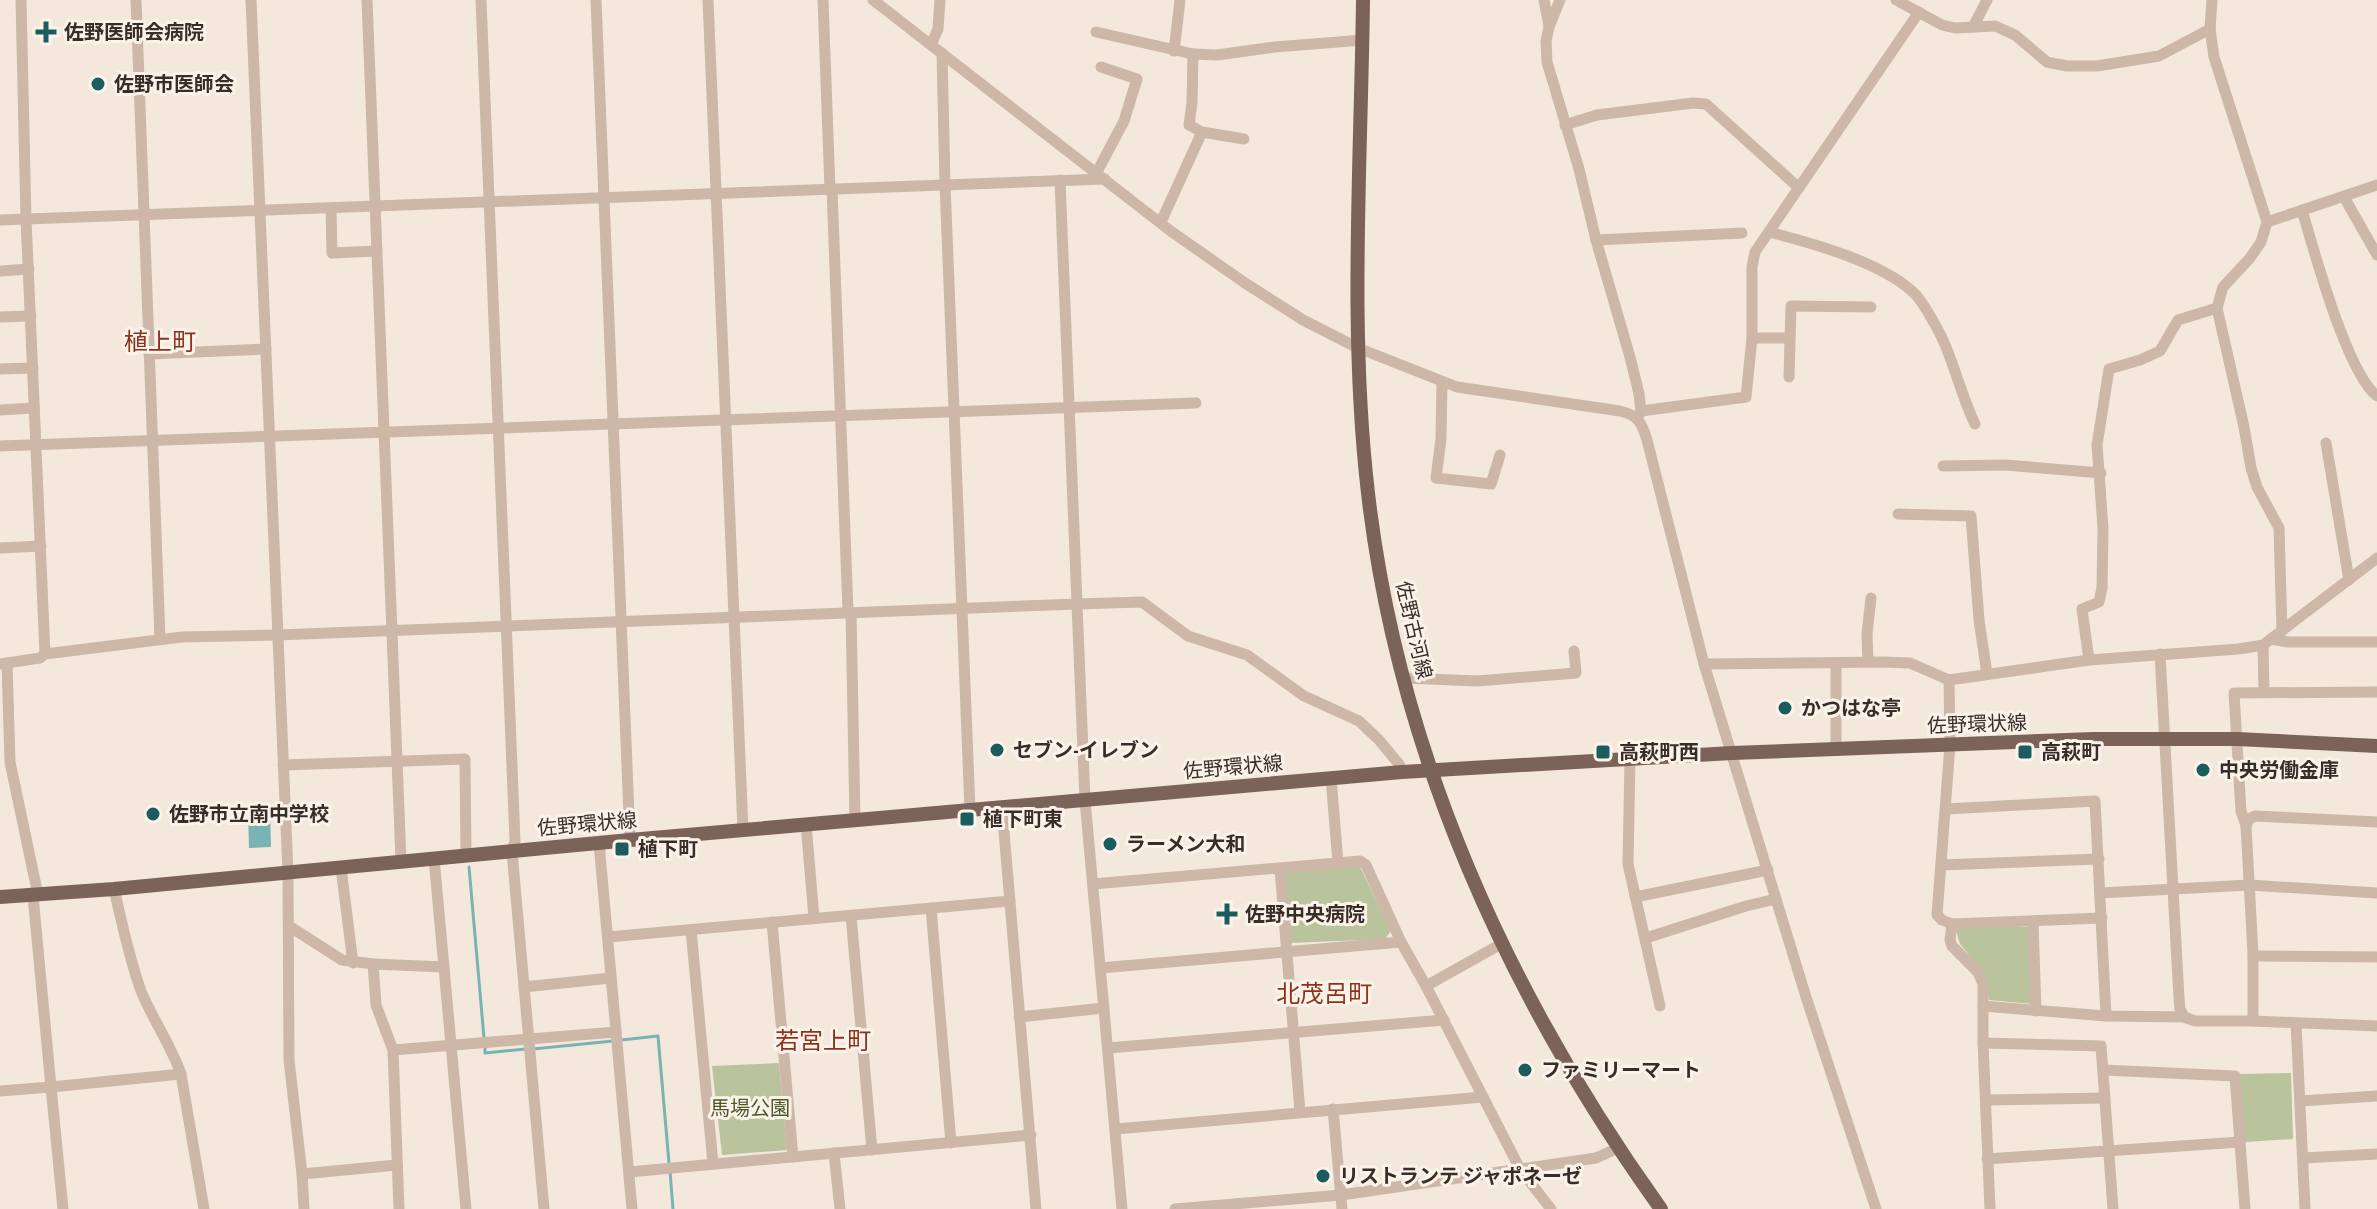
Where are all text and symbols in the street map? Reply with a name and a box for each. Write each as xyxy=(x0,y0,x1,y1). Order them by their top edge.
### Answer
place label: 佐野医師会病院 xyxy=(64,19,204,45)
marker: 佐野医師会病院 xyxy=(35,21,57,43)
place label: 佐野市医師会 xyxy=(114,71,234,97)
marker: 佐野市医師会 xyxy=(89,75,107,93)
district label: 植上町 xyxy=(124,326,196,357)
street label: 佐野古河線 xyxy=(1390,578,1438,682)
place label: かつはな亭 xyxy=(1801,695,1901,721)
marker: かつはな亭 xyxy=(1776,699,1794,717)
street label: 佐野環状線 xyxy=(1927,709,2027,739)
place label: セブン-イレブン xyxy=(1013,737,1159,763)
place label: 高萩町西 xyxy=(1619,739,1699,765)
place label: 高萩町 xyxy=(2041,739,2101,765)
marker: セブン-イレブン xyxy=(988,741,1006,759)
marker: 高萩町西 xyxy=(1594,743,1612,761)
marker: 高萩町 xyxy=(2016,743,2034,761)
street label: 佐野環状線 xyxy=(1182,750,1284,784)
place label: 中央労働金庫 xyxy=(2219,757,2339,783)
marker: 中央労働金庫 xyxy=(2194,761,2212,779)
place label: 佐野市立南中学校 xyxy=(169,801,329,827)
marker: 佐野市立南中学校 xyxy=(144,805,162,823)
place label: 植下町東 xyxy=(983,806,1063,832)
street label: 佐野環状線 xyxy=(536,807,638,841)
marker: 植下町東 xyxy=(958,810,976,828)
place label: ラーメン大和 xyxy=(1126,831,1245,857)
marker: ラーメン大和 xyxy=(1101,835,1119,853)
place label: 植下町 xyxy=(638,836,698,862)
marker: 植下町 xyxy=(613,840,631,858)
place label: 佐野中央病院 xyxy=(1245,901,1365,927)
marker: 佐野中央病院 xyxy=(1216,903,1238,925)
district label: 北茂呂町 xyxy=(1276,978,1372,1009)
district label: 若宮上町 xyxy=(775,1025,871,1056)
place label: ファミリーマート xyxy=(1541,1057,1701,1083)
marker: ファミリーマート xyxy=(1516,1061,1534,1079)
park label: 馬場公園 xyxy=(710,1095,790,1121)
place label: リストランテ ジャポネーゼ xyxy=(1339,1163,1582,1189)
marker: リストランテ ジャポネーゼ xyxy=(1314,1167,1332,1185)

